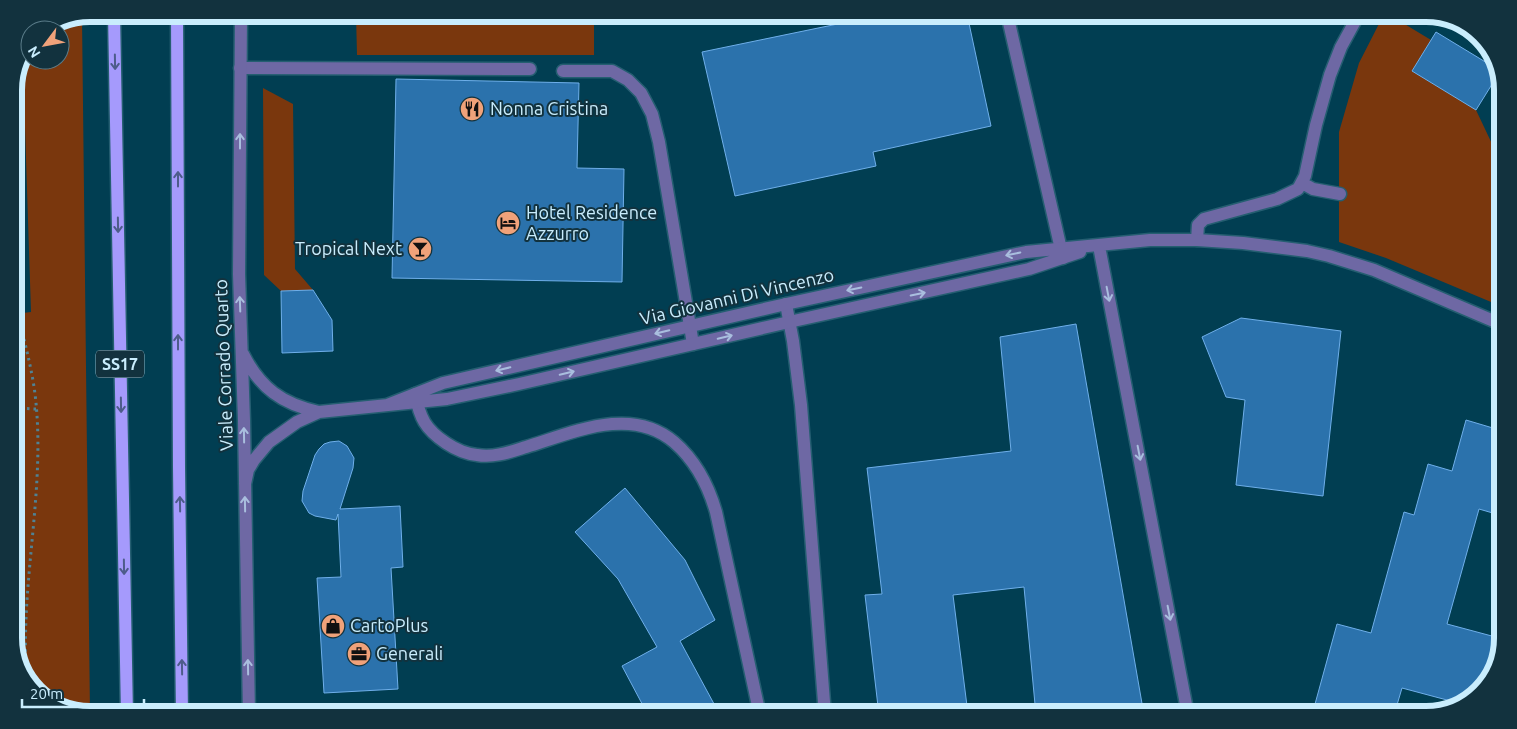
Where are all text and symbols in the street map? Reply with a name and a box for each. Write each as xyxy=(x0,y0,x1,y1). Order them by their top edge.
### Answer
north arrow xyxy=(20,20,70,70)
text: N xyxy=(24,43,44,61)
one-way arrow xyxy=(110,54,120,70)
restaurant icon: Nonna Cristina xyxy=(459,96,485,122)
place label: Nonna Cristina xyxy=(490,98,608,118)
one-way arrow xyxy=(235,134,245,150)
one-way arrow xyxy=(173,171,183,188)
place label: Hotel Residence Azzurro xyxy=(526,202,657,243)
hotel icon: Hotel Residence Azzurro xyxy=(495,210,521,236)
one-way arrow xyxy=(113,216,123,233)
bar icon: Tropical Next xyxy=(407,236,433,262)
place label: Tropical Next xyxy=(295,238,402,258)
one-way arrow xyxy=(1005,250,1021,260)
street label: Via Giovanni Di Vincenzo xyxy=(638,264,836,328)
street label: Viale Corrado Quarto xyxy=(210,279,237,451)
one-way arrow xyxy=(847,285,863,294)
one-way arrow xyxy=(1104,285,1114,301)
one-way arrow xyxy=(910,288,926,298)
one-way arrow xyxy=(235,296,245,312)
one-way arrow xyxy=(654,328,670,337)
one-way arrow xyxy=(717,332,733,341)
one-way arrow xyxy=(173,334,183,350)
road number: SS17 xyxy=(96,350,144,378)
one-way arrow xyxy=(496,365,512,374)
one-way arrow xyxy=(559,368,575,377)
one-way arrow xyxy=(116,396,126,413)
one-way arrow xyxy=(239,427,249,444)
one-way arrow xyxy=(1134,445,1144,461)
one-way arrow xyxy=(175,496,184,512)
one-way arrow xyxy=(240,496,250,512)
one-way arrow xyxy=(119,559,129,575)
one-way arrow xyxy=(1165,604,1174,620)
shop icon: CartoPlus xyxy=(320,613,346,639)
place label: CartoPlus xyxy=(350,615,428,635)
office icon: Generali xyxy=(346,641,372,667)
place label: Generali xyxy=(376,643,443,663)
one-way arrow xyxy=(177,659,187,675)
one-way arrow xyxy=(243,659,253,675)
scale bar xyxy=(22,676,145,708)
text: 20 m xyxy=(30,685,63,702)

